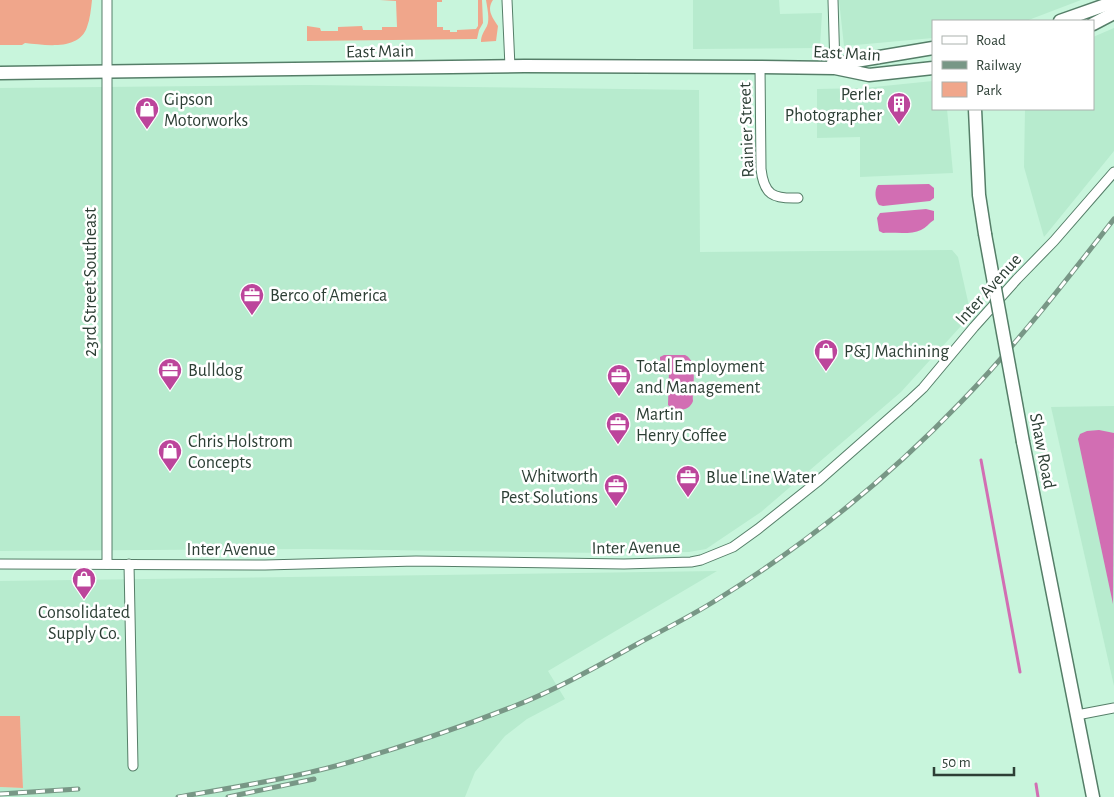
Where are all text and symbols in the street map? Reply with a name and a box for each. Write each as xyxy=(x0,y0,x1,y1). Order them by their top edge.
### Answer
legend xyxy=(932,20,1094,110)
text: Road xyxy=(976,33,1006,48)
street label: East Main xyxy=(346,42,414,62)
street label: East Main xyxy=(813,43,881,65)
text: Railway xyxy=(976,58,1022,73)
street label: Rainier Street xyxy=(736,82,758,178)
text: Park xyxy=(976,83,1002,98)
place label: Perler Photographer xyxy=(785,86,882,125)
place label: Gipson Motorworks xyxy=(164,91,248,130)
building icon: Perler Photographer xyxy=(886,91,912,125)
shop icon: Gipson Motorworks xyxy=(134,96,160,130)
street label: 23rd Street Southeast xyxy=(82,207,100,357)
street label: Inter Avenue xyxy=(952,251,1025,329)
office icon: Berco of America xyxy=(239,282,265,316)
place label: Berco of America xyxy=(270,287,387,305)
shop icon: P&J Machining xyxy=(813,338,839,372)
place label: P&J Machining xyxy=(844,343,949,361)
office icon: Bulldog xyxy=(157,357,183,391)
place label: Total Employment and Management xyxy=(636,358,765,397)
place label: Bulldog xyxy=(188,362,243,380)
office icon: Total Employment and Management xyxy=(606,363,632,397)
place label: Martin Henry Coffee xyxy=(636,406,727,445)
office icon: Martin Henry Coffee xyxy=(605,411,631,445)
street label: Shaw Road xyxy=(1026,412,1058,491)
place label: Chris Holstrom Concepts xyxy=(188,433,293,472)
shop icon: Chris Holstrom Concepts xyxy=(157,438,183,472)
office icon: Blue Line Water xyxy=(675,464,701,498)
place label: Whitworth Pest Solutions xyxy=(500,468,598,507)
place label: Blue Line Water xyxy=(706,469,816,487)
office icon: Whitworth Pest Solutions xyxy=(603,473,629,507)
street label: Inter Avenue xyxy=(591,538,681,558)
street label: Inter Avenue xyxy=(187,541,275,559)
shop icon: Consolidated Supply Co. xyxy=(71,566,97,600)
place label: Consolidated Supply Co. xyxy=(38,604,130,643)
scale bar xyxy=(934,744,1014,776)
text: 50 m xyxy=(942,755,971,770)

